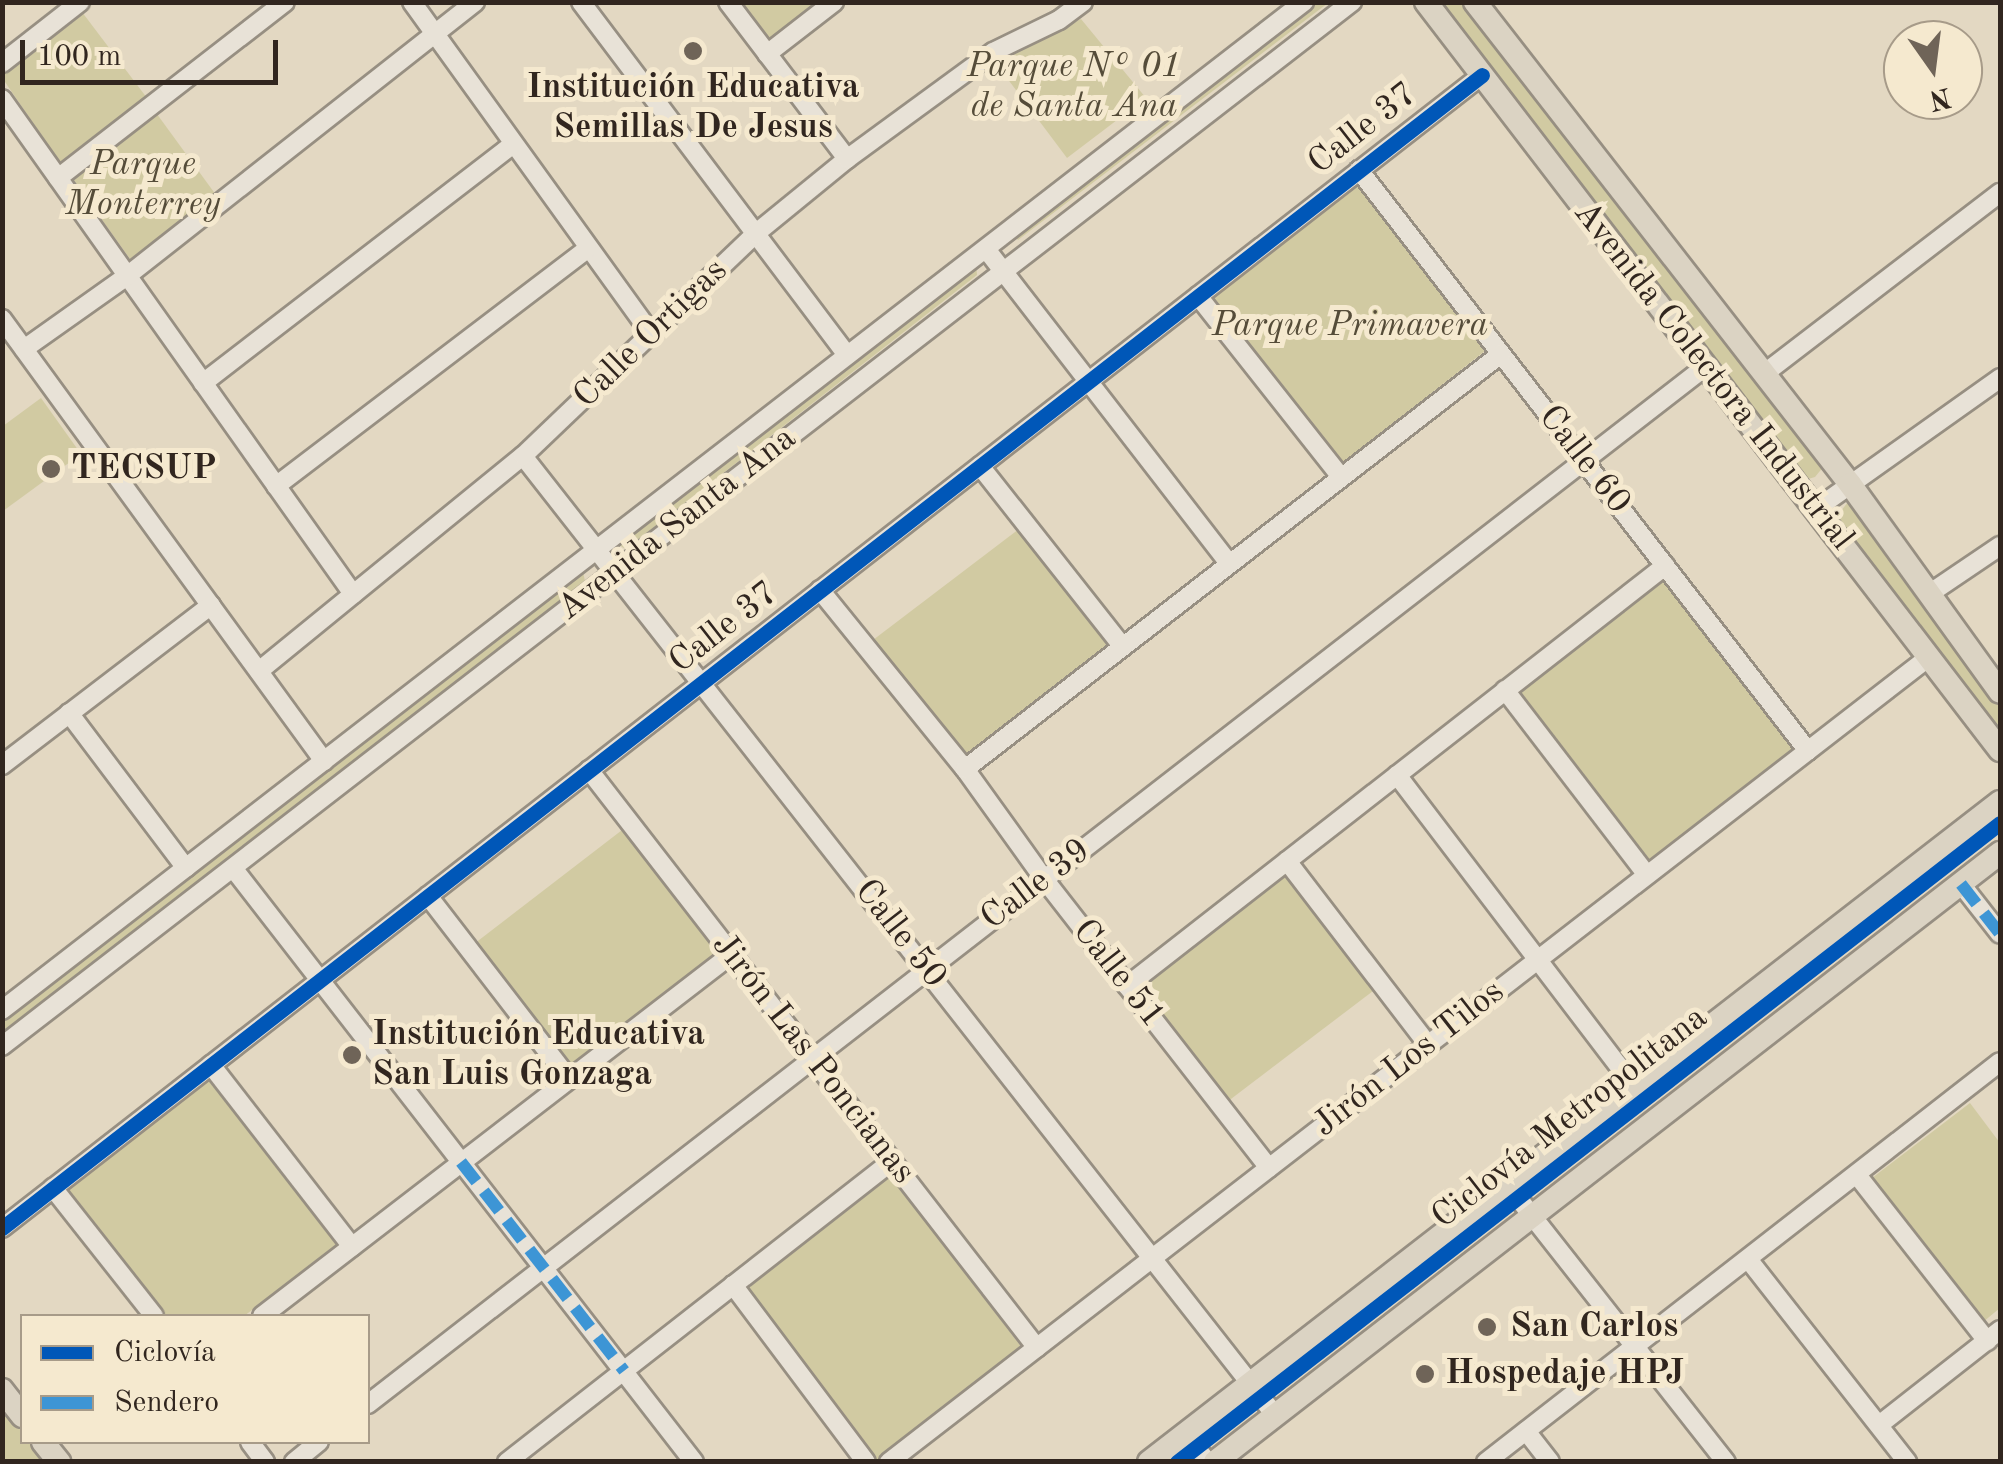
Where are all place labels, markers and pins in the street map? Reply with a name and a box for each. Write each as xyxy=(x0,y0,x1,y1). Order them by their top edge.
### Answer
marker: Institución Educativa Semillas De Jesus xyxy=(682,40,704,62)
place label: Institución Educativa Semillas De Jesus xyxy=(527,67,859,149)
place label: TECSUP xyxy=(71,448,217,490)
marker: TECSUP xyxy=(40,458,62,480)
place label: Institución Educativa San Luis Gonzaga xyxy=(372,1014,705,1096)
marker: Institución Educativa San Luis Gonzaga xyxy=(341,1044,363,1066)
place label: San Carlos xyxy=(1510,1306,1678,1348)
marker: San Carlos xyxy=(1474,1314,1500,1340)
place label: Hospedaje HPJ xyxy=(1445,1353,1684,1395)
marker: Hospedaje HPJ xyxy=(1414,1363,1436,1385)

